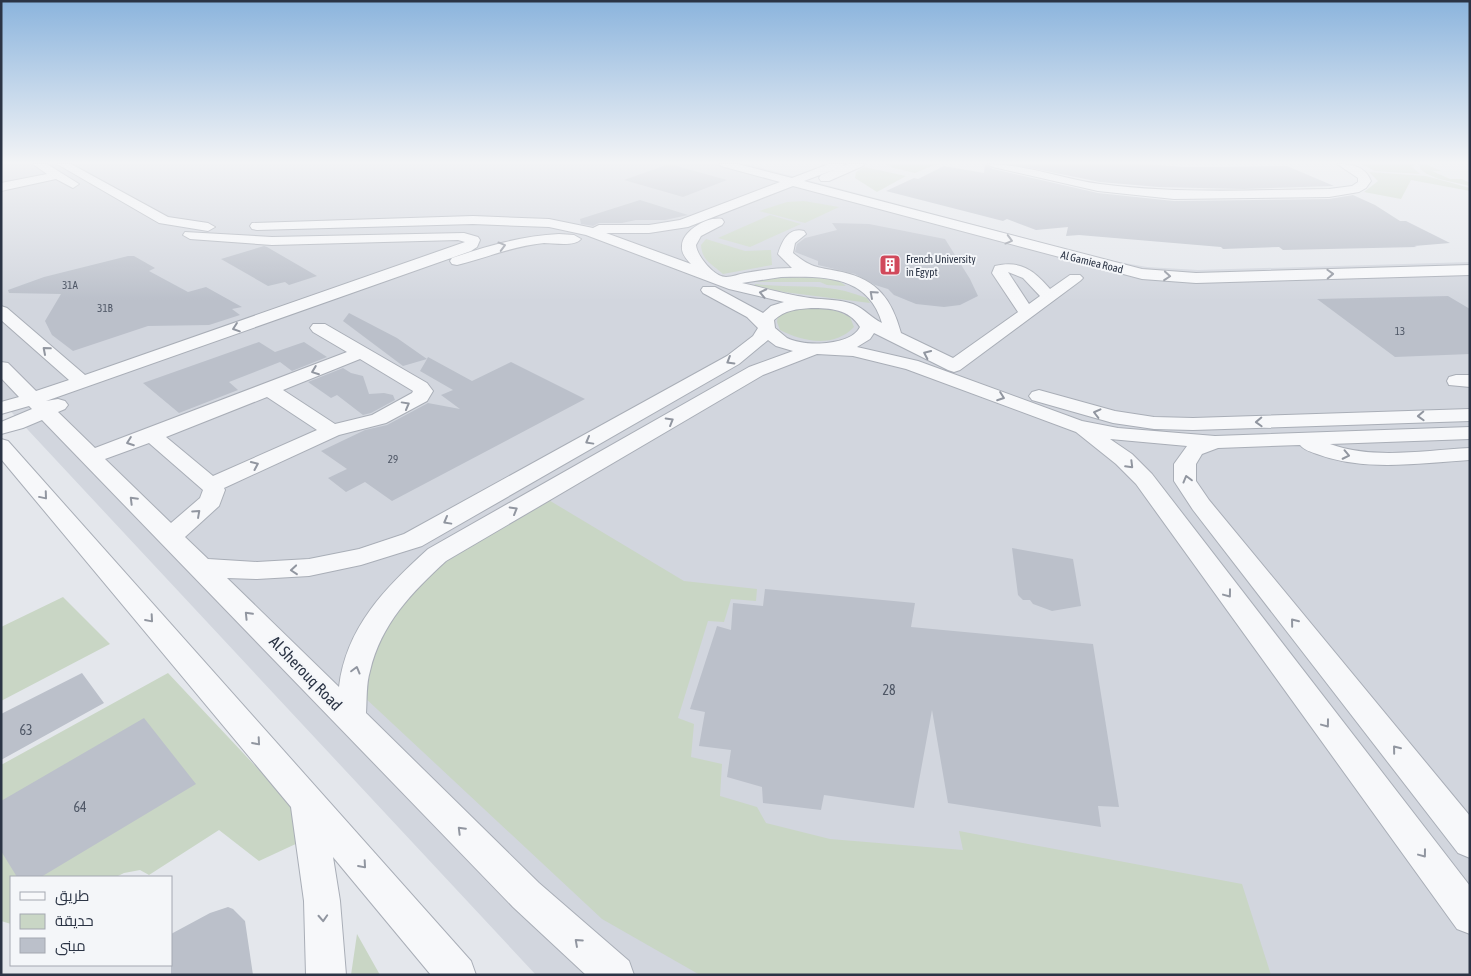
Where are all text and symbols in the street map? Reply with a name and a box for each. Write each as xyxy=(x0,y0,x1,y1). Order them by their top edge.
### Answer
one-way arrow xyxy=(1004,235,1013,245)
one-way arrow xyxy=(498,241,506,252)
street label: Al Gamiea Road xyxy=(1060,248,1124,276)
building icon: French University in Egypt xyxy=(878,253,902,277)
place label: French University in Egypt xyxy=(906,253,976,278)
one-way arrow xyxy=(1326,269,1334,279)
one-way arrow xyxy=(1163,271,1171,282)
house number: 31A xyxy=(62,279,78,291)
one-way arrow xyxy=(759,288,768,299)
one-way arrow xyxy=(869,291,878,300)
house number: 31B xyxy=(97,302,114,314)
one-way arrow xyxy=(232,322,241,332)
house number: 13 xyxy=(1395,325,1405,337)
one-way arrow xyxy=(42,346,51,355)
one-way arrow xyxy=(924,350,933,360)
one-way arrow xyxy=(727,355,736,365)
one-way arrow xyxy=(311,365,319,375)
one-way arrow xyxy=(996,391,1005,401)
one-way arrow xyxy=(400,401,409,411)
one-way arrow xyxy=(1093,408,1102,419)
one-way arrow xyxy=(1417,411,1425,422)
one-way arrow xyxy=(665,417,674,427)
one-way arrow xyxy=(1254,417,1262,427)
one-way arrow xyxy=(585,435,594,445)
one-way arrow xyxy=(127,436,135,446)
one-way arrow xyxy=(1341,449,1350,460)
house number: 29 xyxy=(388,453,398,465)
one-way arrow xyxy=(1124,459,1133,468)
one-way arrow xyxy=(250,461,259,471)
one-way arrow xyxy=(1182,475,1193,483)
one-way arrow xyxy=(38,490,47,499)
one-way arrow xyxy=(130,497,139,506)
one-way arrow xyxy=(509,507,518,517)
one-way arrow xyxy=(191,510,200,519)
one-way arrow xyxy=(443,514,452,524)
one-way arrow xyxy=(289,564,297,575)
one-way arrow xyxy=(1223,588,1231,597)
one-way arrow xyxy=(245,612,254,621)
one-way arrow xyxy=(145,613,154,622)
one-way arrow xyxy=(1291,619,1300,628)
street label: Al Sherouq Road xyxy=(265,632,346,715)
one-way arrow xyxy=(351,667,361,675)
house number: 28 xyxy=(882,682,896,698)
one-way arrow xyxy=(1320,718,1328,727)
house number: 63 xyxy=(19,722,33,738)
one-way arrow xyxy=(251,736,260,745)
one-way arrow xyxy=(1392,746,1401,755)
house number: 64 xyxy=(73,799,87,815)
one-way arrow xyxy=(458,827,467,836)
one-way arrow xyxy=(1417,848,1426,858)
one-way arrow xyxy=(357,859,366,868)
legend xyxy=(10,876,172,966)
text: طريق xyxy=(55,887,89,906)
text: حديقة xyxy=(55,912,94,929)
one-way arrow xyxy=(318,914,329,922)
text: مبنى xyxy=(55,937,86,956)
one-way arrow xyxy=(575,939,584,948)

